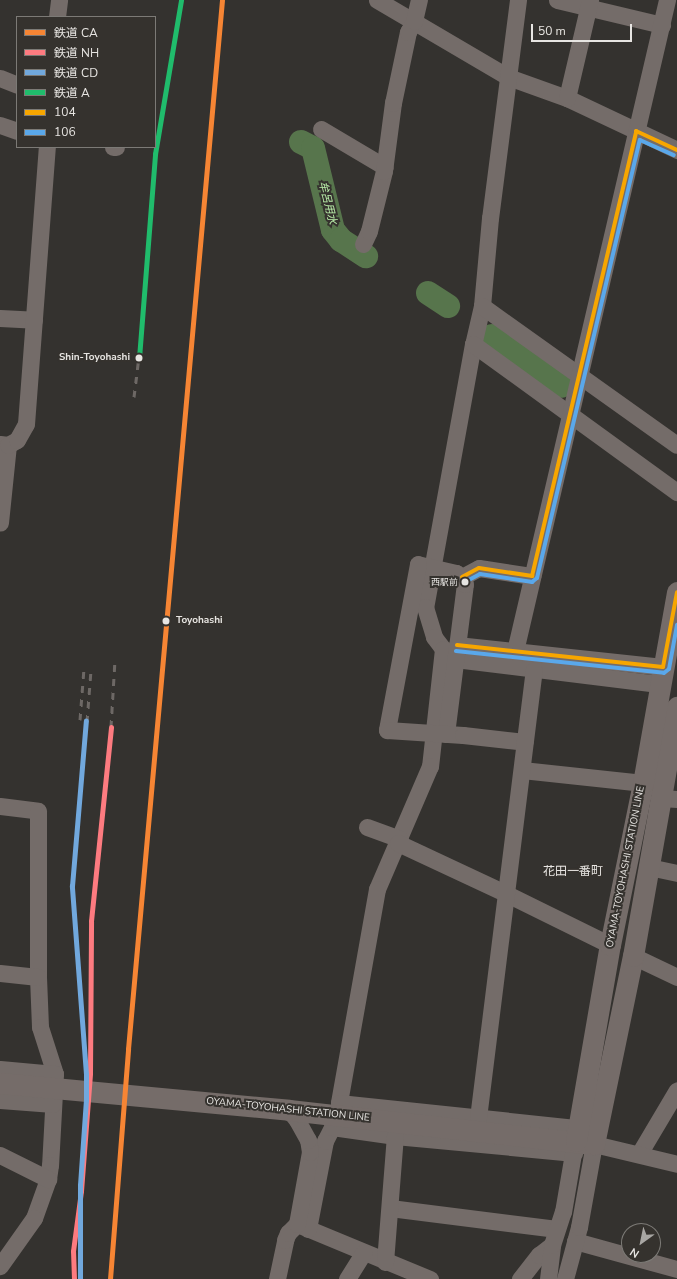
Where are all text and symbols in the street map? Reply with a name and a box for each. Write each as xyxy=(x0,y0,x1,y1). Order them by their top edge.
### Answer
legend xyxy=(16,16,156,148)
scale bar xyxy=(533,16,634,42)
text: 50 m xyxy=(538,23,566,39)
text: 鉄道 CA xyxy=(54,25,98,41)
text: 鉄道 NH xyxy=(54,45,99,61)
text: 鉄道 CD xyxy=(54,65,98,81)
text: 鉄道 A xyxy=(54,85,90,101)
text: 104 xyxy=(54,104,76,120)
text: 106 xyxy=(54,124,76,140)
water label: 牟呂用水 xyxy=(315,180,339,226)
marker: Shin-Toyohashi xyxy=(132,351,146,365)
place label: Shin-Toyohashi xyxy=(59,352,130,364)
place label: 西駅前 xyxy=(431,577,458,587)
marker: 西駅前 xyxy=(460,577,470,587)
marker: Toyohashi xyxy=(159,614,173,628)
place label: Toyohashi xyxy=(176,615,223,627)
street label: OYAMA-TOYOHASHI STATION LINE xyxy=(604,785,648,949)
district label: 花田一番町 xyxy=(543,865,603,879)
street label: OYAMA-TOYOHASHI STATION LINE xyxy=(206,1095,370,1125)
north arrow xyxy=(621,1223,661,1263)
text: N xyxy=(627,1244,642,1261)

